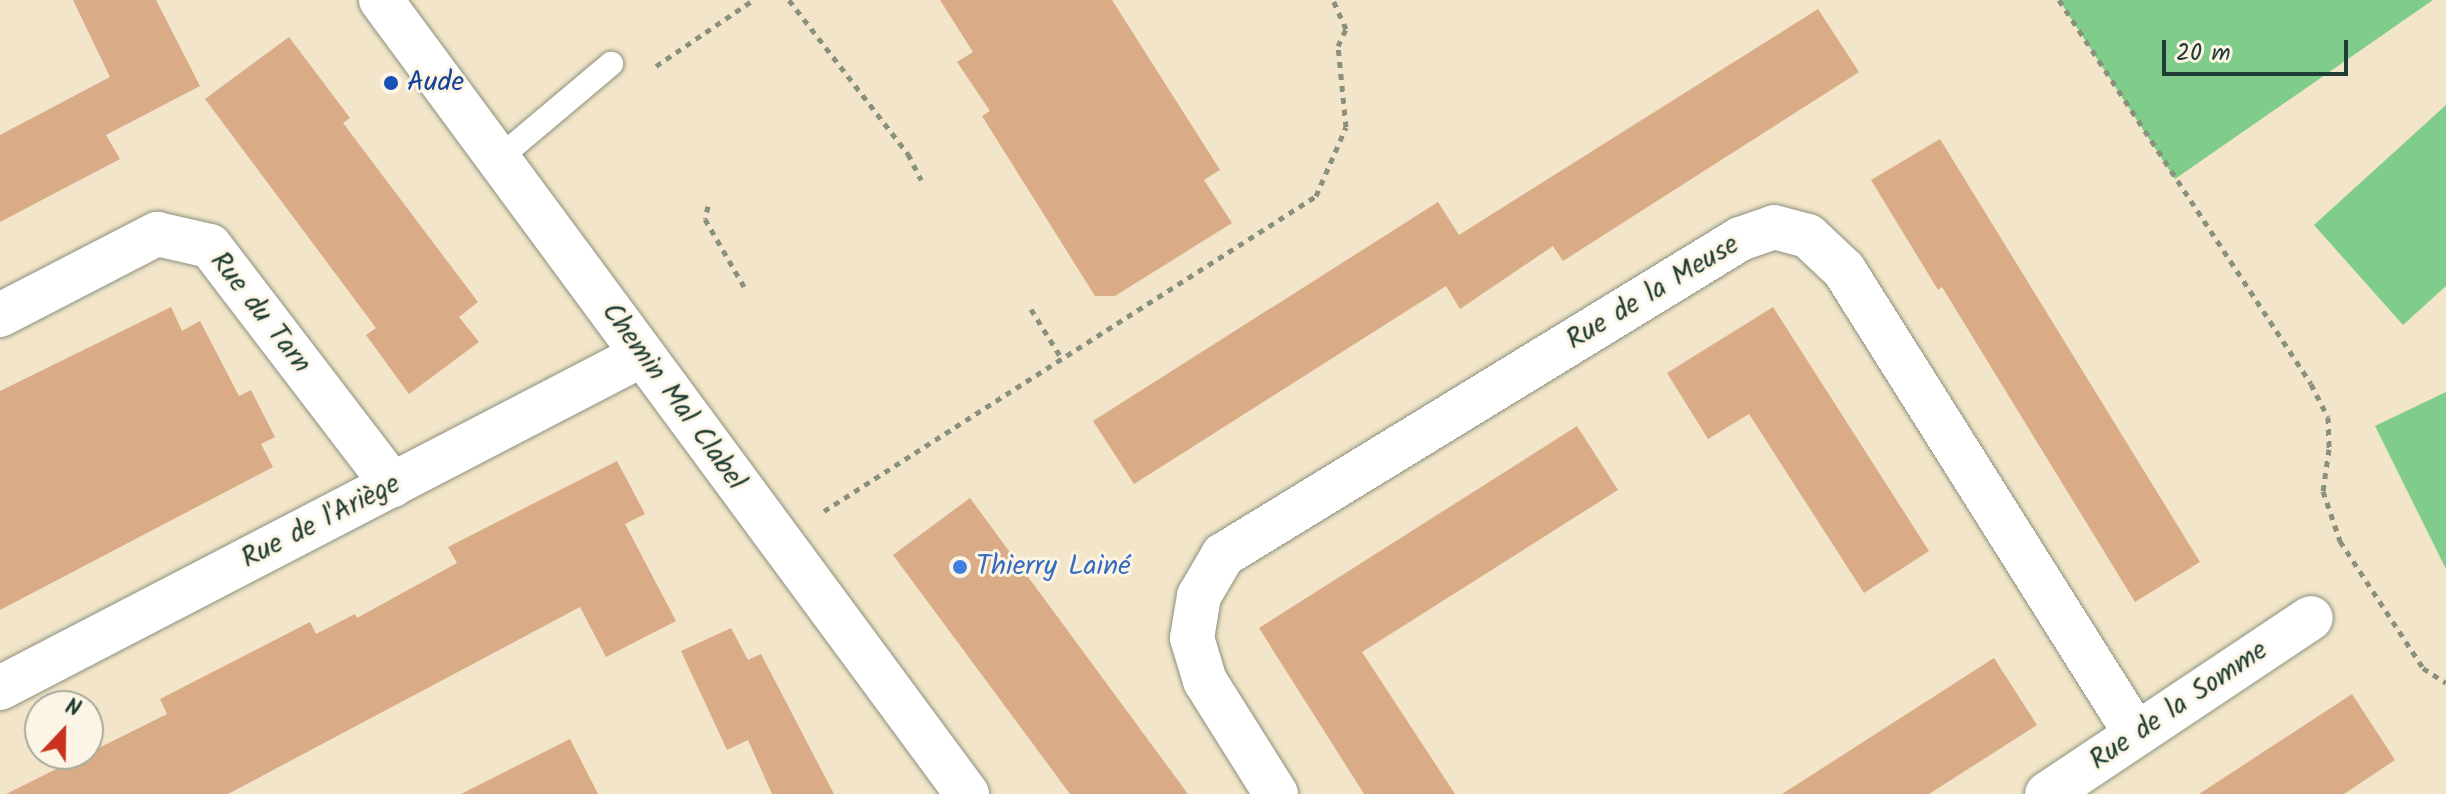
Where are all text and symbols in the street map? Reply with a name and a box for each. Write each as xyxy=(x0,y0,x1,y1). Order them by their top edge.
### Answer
scale bar xyxy=(2166,24,2352,74)
text: 20 m xyxy=(2176,34,2231,73)
place label: Aude xyxy=(407,66,464,100)
marker: Aude xyxy=(382,74,400,92)
street label: Rue de la Meuse xyxy=(1561,228,1745,358)
street label: Rue du Tarn xyxy=(202,246,318,380)
street label: Chemin Mal Clabel xyxy=(594,297,752,497)
street label: Rue de l'Ariège xyxy=(236,468,406,576)
place label: Thierry Lainé xyxy=(976,550,1130,584)
marker: Thierry Lainé xyxy=(951,558,969,576)
street label: Rue de la Somme xyxy=(2084,634,2274,778)
north arrow xyxy=(24,690,104,770)
text: N xyxy=(59,690,85,728)

